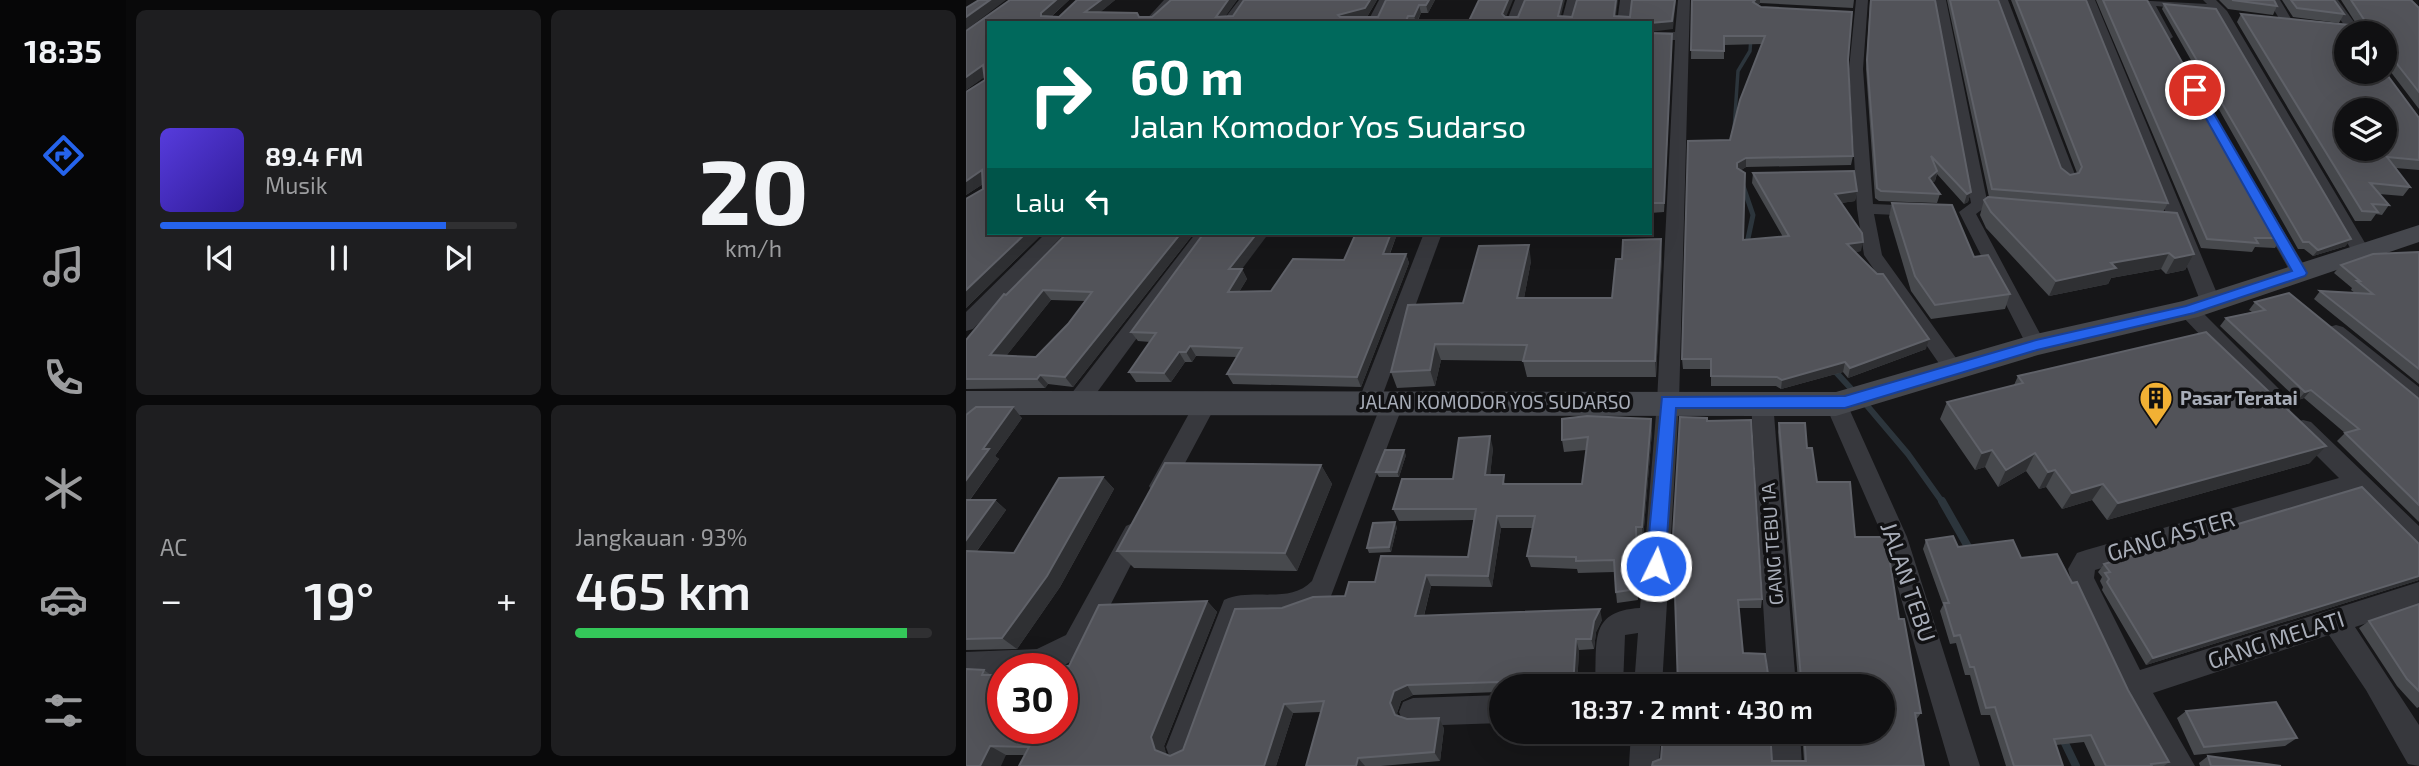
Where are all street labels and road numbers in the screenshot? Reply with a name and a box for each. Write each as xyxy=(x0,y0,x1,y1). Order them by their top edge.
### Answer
street label: JALAN KOMODOR YOS SUDARSO xyxy=(1359,390,1631,413)
street label: GANG TEBU 1A xyxy=(1756,482,1787,606)
street label: GANG ASTER xyxy=(2104,503,2238,567)
street label: JALAN TEBU xyxy=(1875,518,1943,645)
street label: GANG MELATI xyxy=(2204,604,2347,674)

